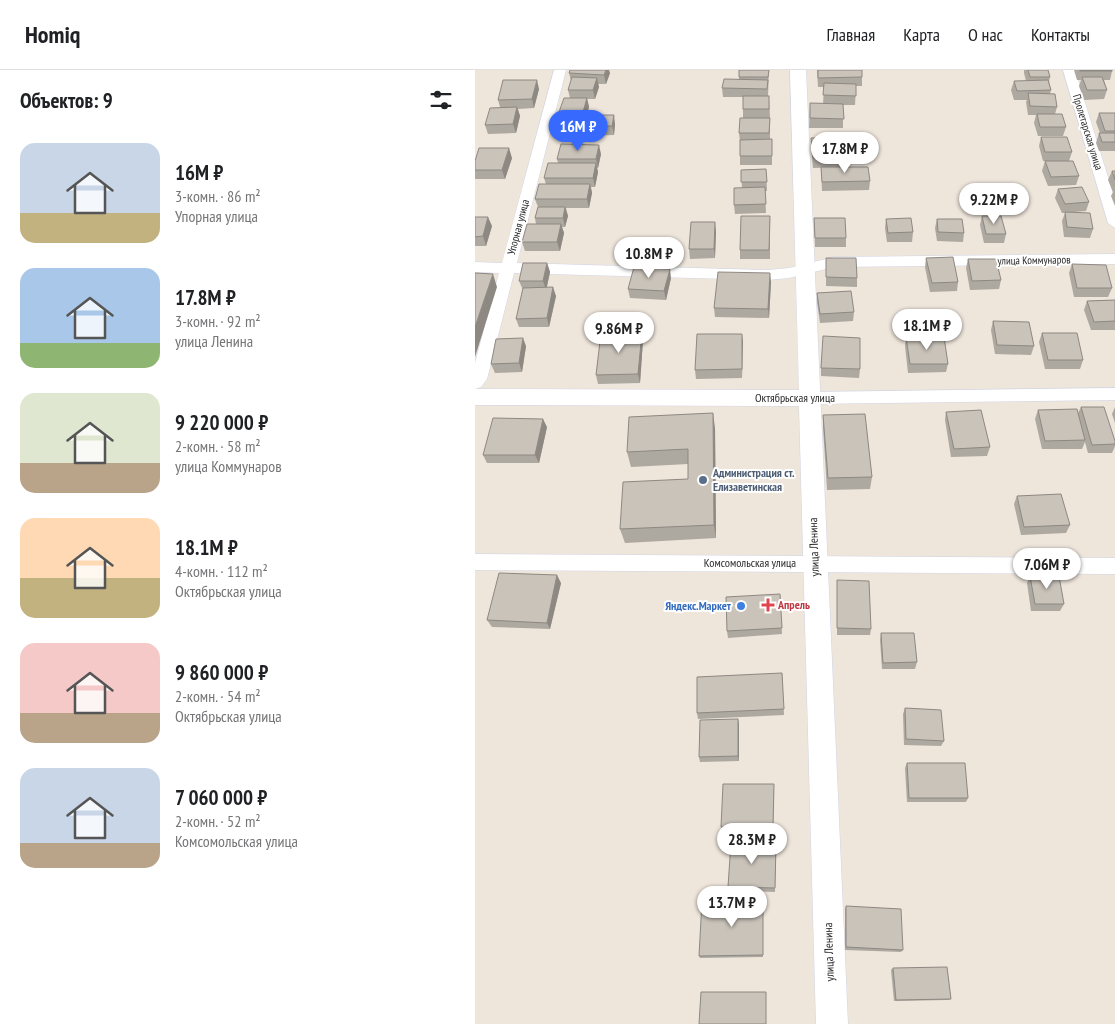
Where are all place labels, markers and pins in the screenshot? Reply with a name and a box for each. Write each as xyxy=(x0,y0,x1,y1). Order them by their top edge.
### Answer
pin: 16M ₽ xyxy=(543,109,613,152)
pin: 17.8M ₽ xyxy=(799,132,891,174)
pin: 9.22M ₽ xyxy=(948,182,1040,225)
pin: 10.8M ₽ xyxy=(603,236,695,279)
pin: 18.1M ₽ xyxy=(881,308,973,351)
pin: 9.86M ₽ xyxy=(573,312,665,354)
place label: Администрация ст. Елизаветинская xyxy=(712,465,795,494)
marker: Администрация ст. Елизаветинская xyxy=(697,474,709,486)
pin: 7.06M ₽ xyxy=(1001,548,1093,590)
place label: Апрель xyxy=(777,597,810,612)
place label: Яндекс.Маркет xyxy=(665,598,732,613)
marker: Апрель xyxy=(762,599,774,611)
marker: Яндекс.Маркет xyxy=(735,600,747,612)
pin: 28.3M ₽ xyxy=(706,822,798,865)
pin: 13.7M ₽ xyxy=(686,886,778,928)

